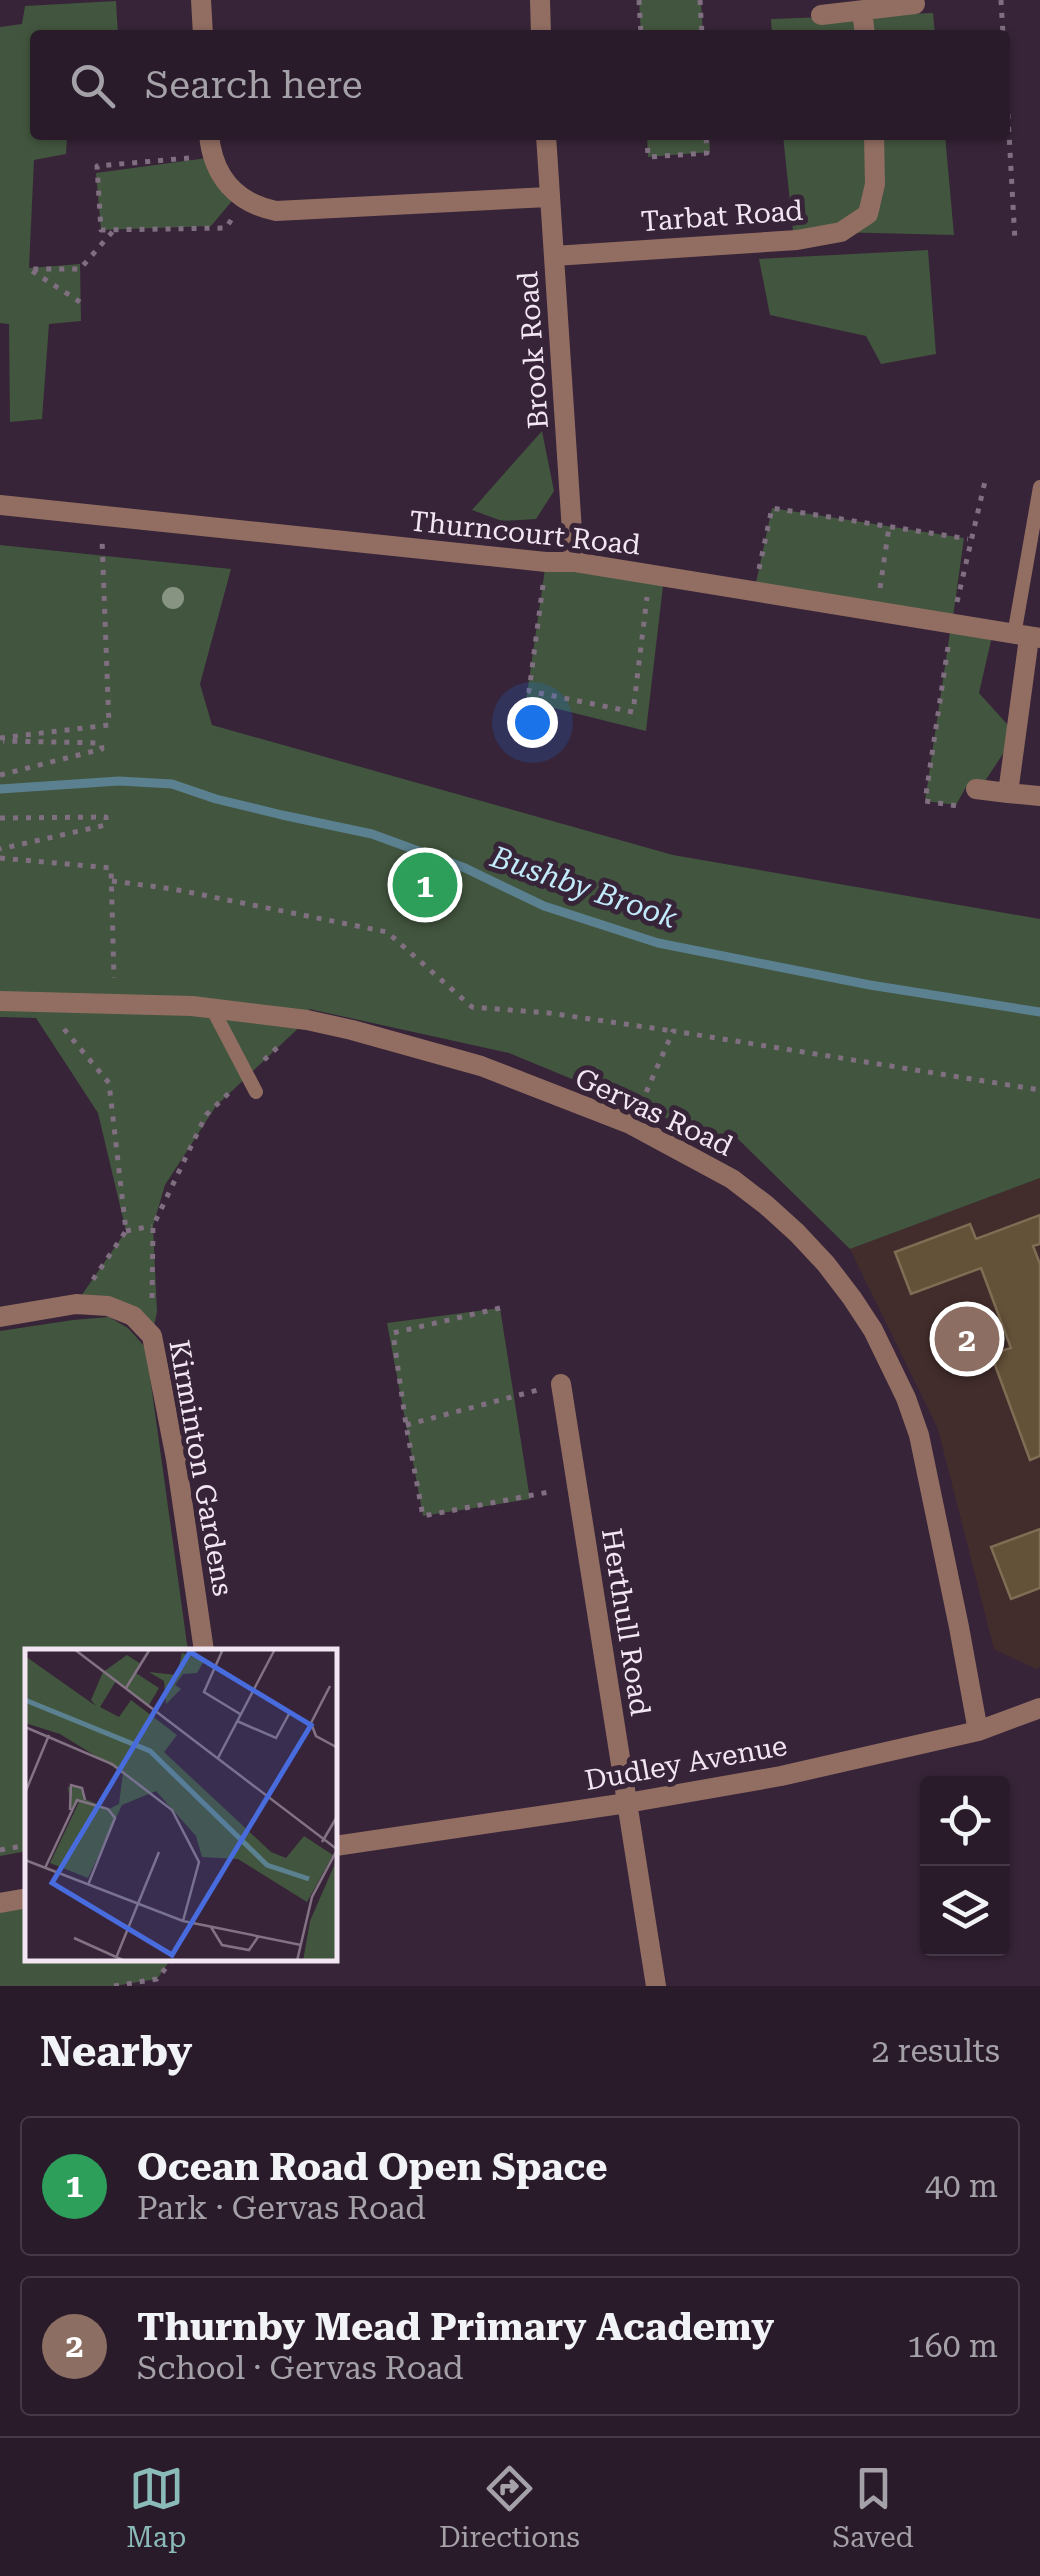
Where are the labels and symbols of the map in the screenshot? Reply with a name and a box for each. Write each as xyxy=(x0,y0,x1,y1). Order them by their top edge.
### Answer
street label: Tarbat Road xyxy=(640,194,804,238)
street label: Brook Road xyxy=(511,270,555,430)
street label: Thurncourt Road xyxy=(408,504,642,562)
your location xyxy=(507,697,558,748)
water label: Bushby Brook xyxy=(486,839,682,935)
pin: 1 xyxy=(392,848,458,922)
street label: Gervas Road xyxy=(570,1061,738,1163)
pin: 2 xyxy=(934,1302,1000,1376)
street label: Kirminton Gardens xyxy=(162,1338,240,1598)
street label: Herthull Road xyxy=(595,1526,657,1718)
inset map xyxy=(25,1649,338,1961)
street label: Dudley Avenue xyxy=(582,1729,790,1797)

